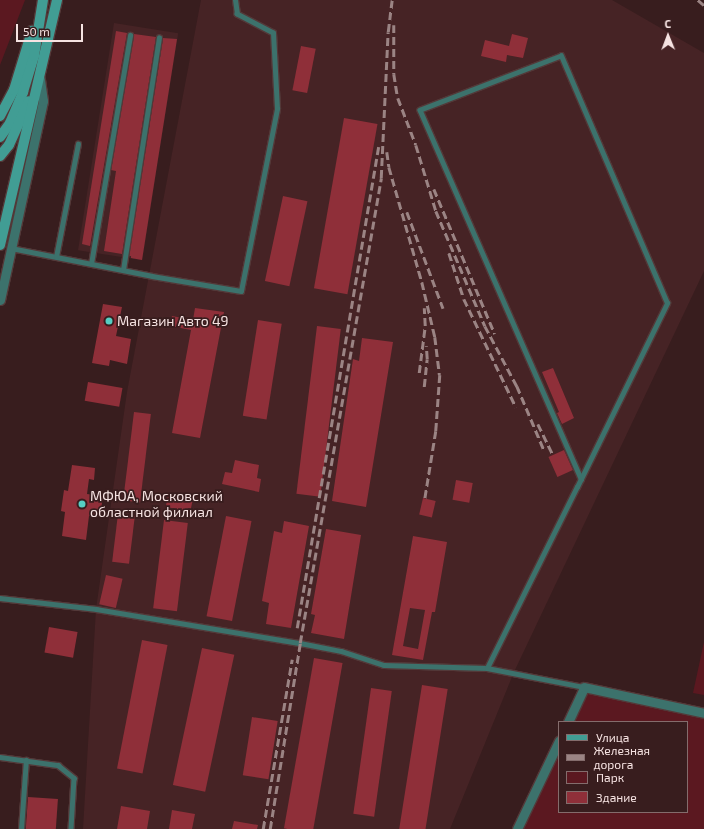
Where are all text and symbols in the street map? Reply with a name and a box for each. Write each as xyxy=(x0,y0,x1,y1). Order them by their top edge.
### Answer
scale bar xyxy=(18,16,85,42)
north arrow xyxy=(648,16,688,56)
text: С xyxy=(664,17,671,30)
text: 50 m xyxy=(23,24,50,38)
place label: Магазин Авто 49 xyxy=(117,313,229,329)
marker: Магазин Авто 49 xyxy=(104,316,114,326)
place label: МФЮА, Московский областной филиал xyxy=(90,488,223,520)
marker: МФЮА, Московский областной филиал xyxy=(77,499,87,509)
legend xyxy=(558,721,688,813)
text: Улица xyxy=(596,730,629,744)
text: Железная дорога xyxy=(593,743,650,771)
text: Парк xyxy=(596,770,624,784)
text: Здание xyxy=(596,790,637,804)

